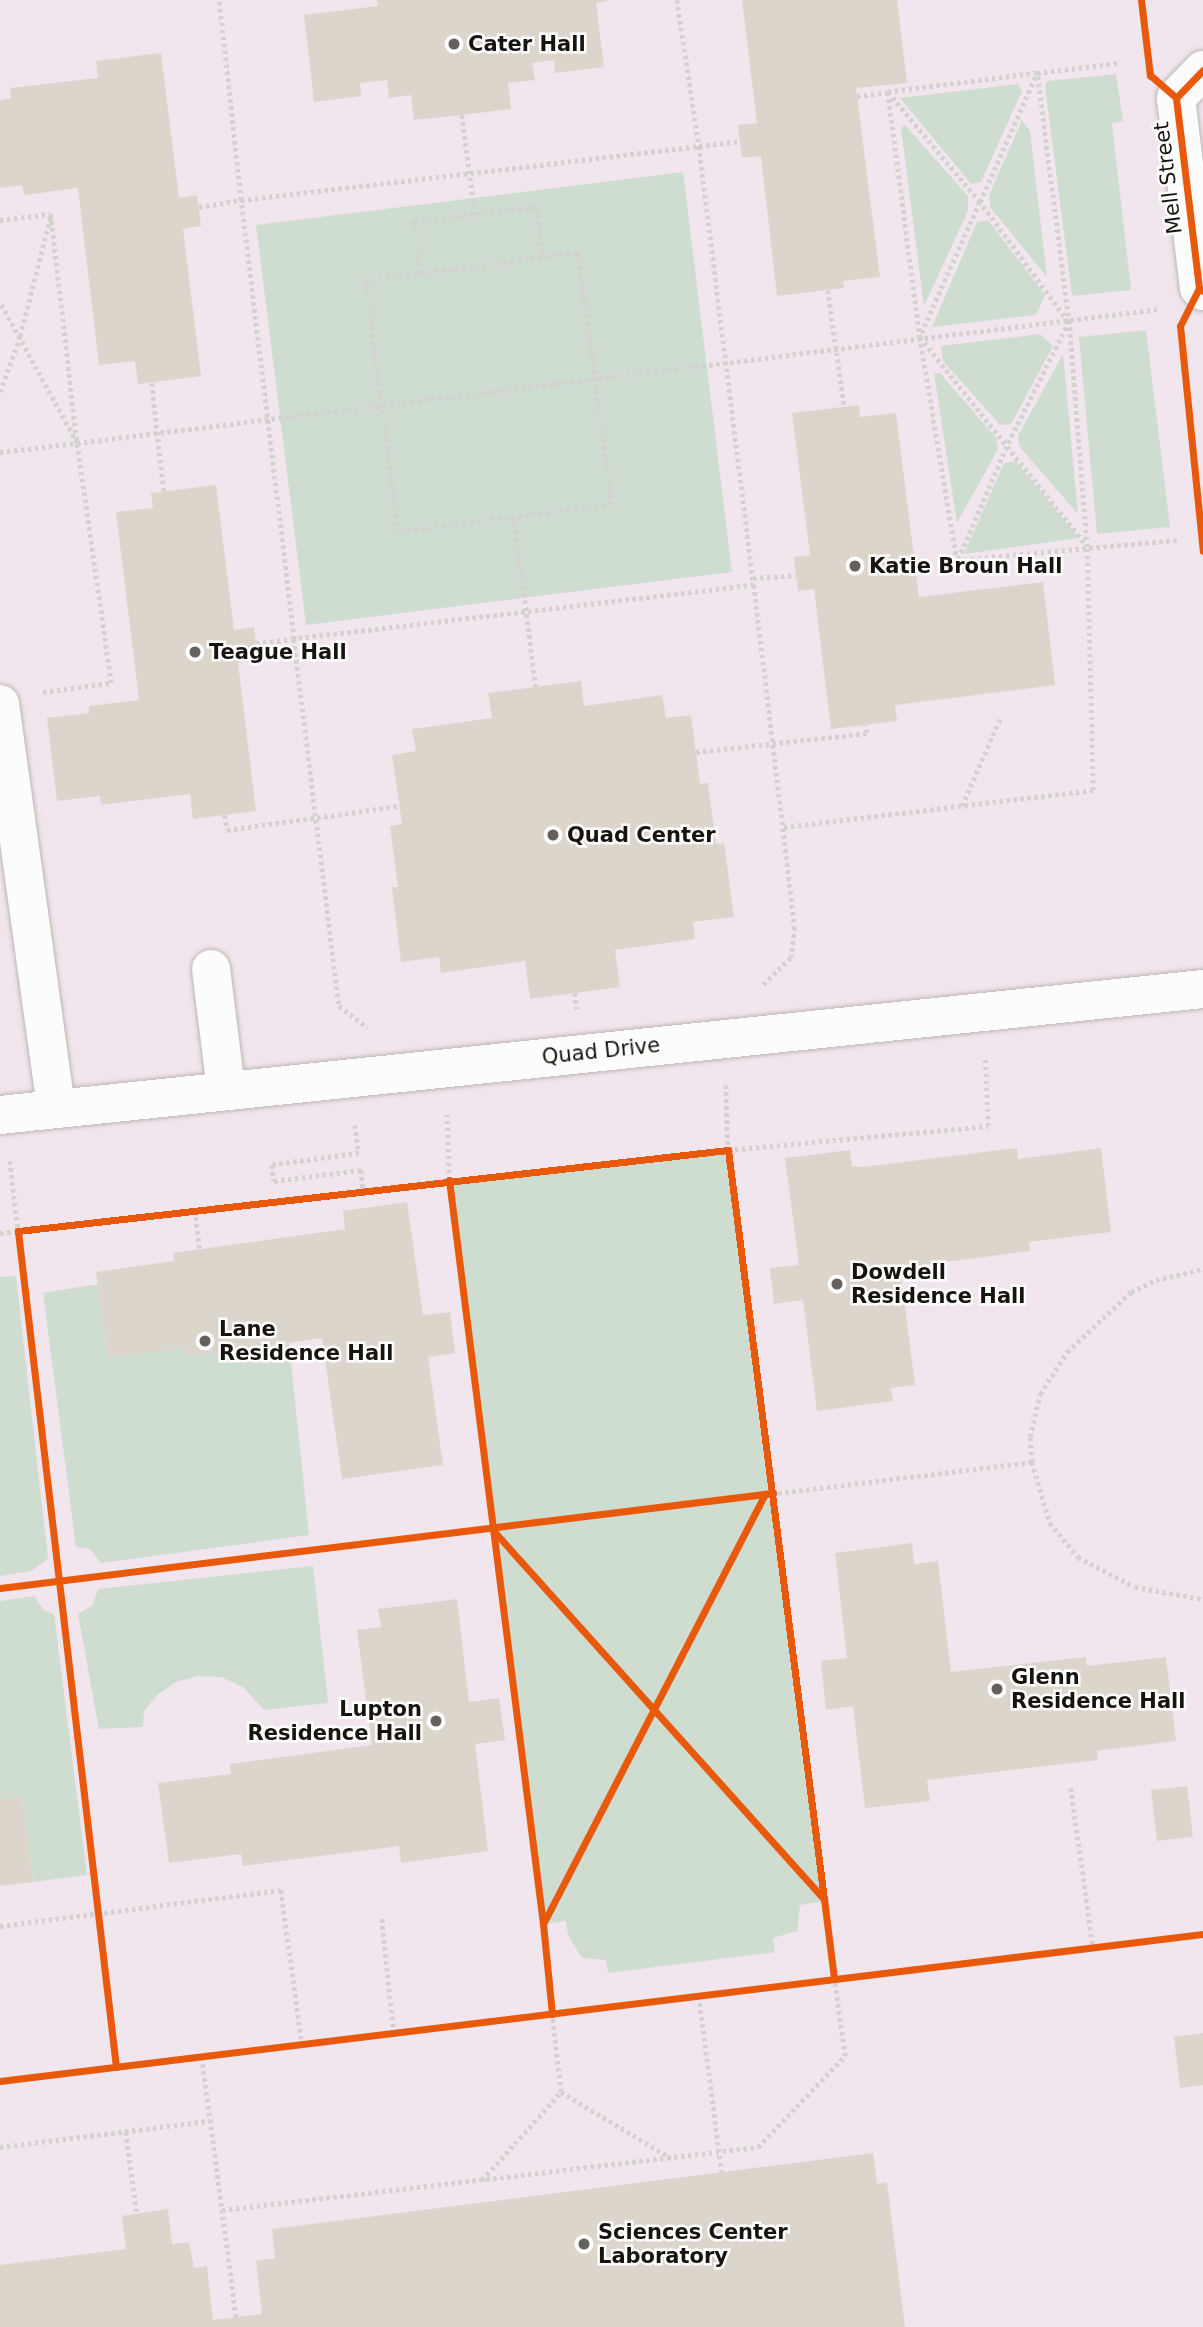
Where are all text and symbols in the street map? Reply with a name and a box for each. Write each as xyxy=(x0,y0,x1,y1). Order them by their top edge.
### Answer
place label: Cater Hall xyxy=(468,31,586,57)
marker: Cater Hall xyxy=(446,36,462,52)
street label: Mell Street xyxy=(1149,120,1187,236)
place label: Katie Broun Hall xyxy=(869,553,1062,579)
marker: Katie Broun Hall xyxy=(847,558,863,574)
place label: Teague Hall xyxy=(209,639,347,665)
marker: Teague Hall xyxy=(187,644,203,660)
place label: Quad Center xyxy=(567,822,716,848)
marker: Quad Center xyxy=(545,827,561,843)
street label: Quad Drive xyxy=(541,1032,661,1070)
place label: Dowdell Residence Hall xyxy=(851,1259,1025,1309)
marker: Dowdell Residence Hall xyxy=(829,1276,845,1292)
place label: Lane Residence Hall xyxy=(219,1316,393,1366)
marker: Lane Residence Hall xyxy=(197,1333,213,1349)
place label: Glenn Residence Hall xyxy=(1011,1664,1185,1714)
marker: Glenn Residence Hall xyxy=(989,1681,1005,1697)
place label: Lupton Residence Hall xyxy=(248,1696,422,1746)
marker: Lupton Residence Hall xyxy=(428,1713,444,1729)
place label: Sciences Center Laboratory xyxy=(598,2219,788,2269)
marker: Sciences Center Laboratory xyxy=(576,2236,592,2252)

